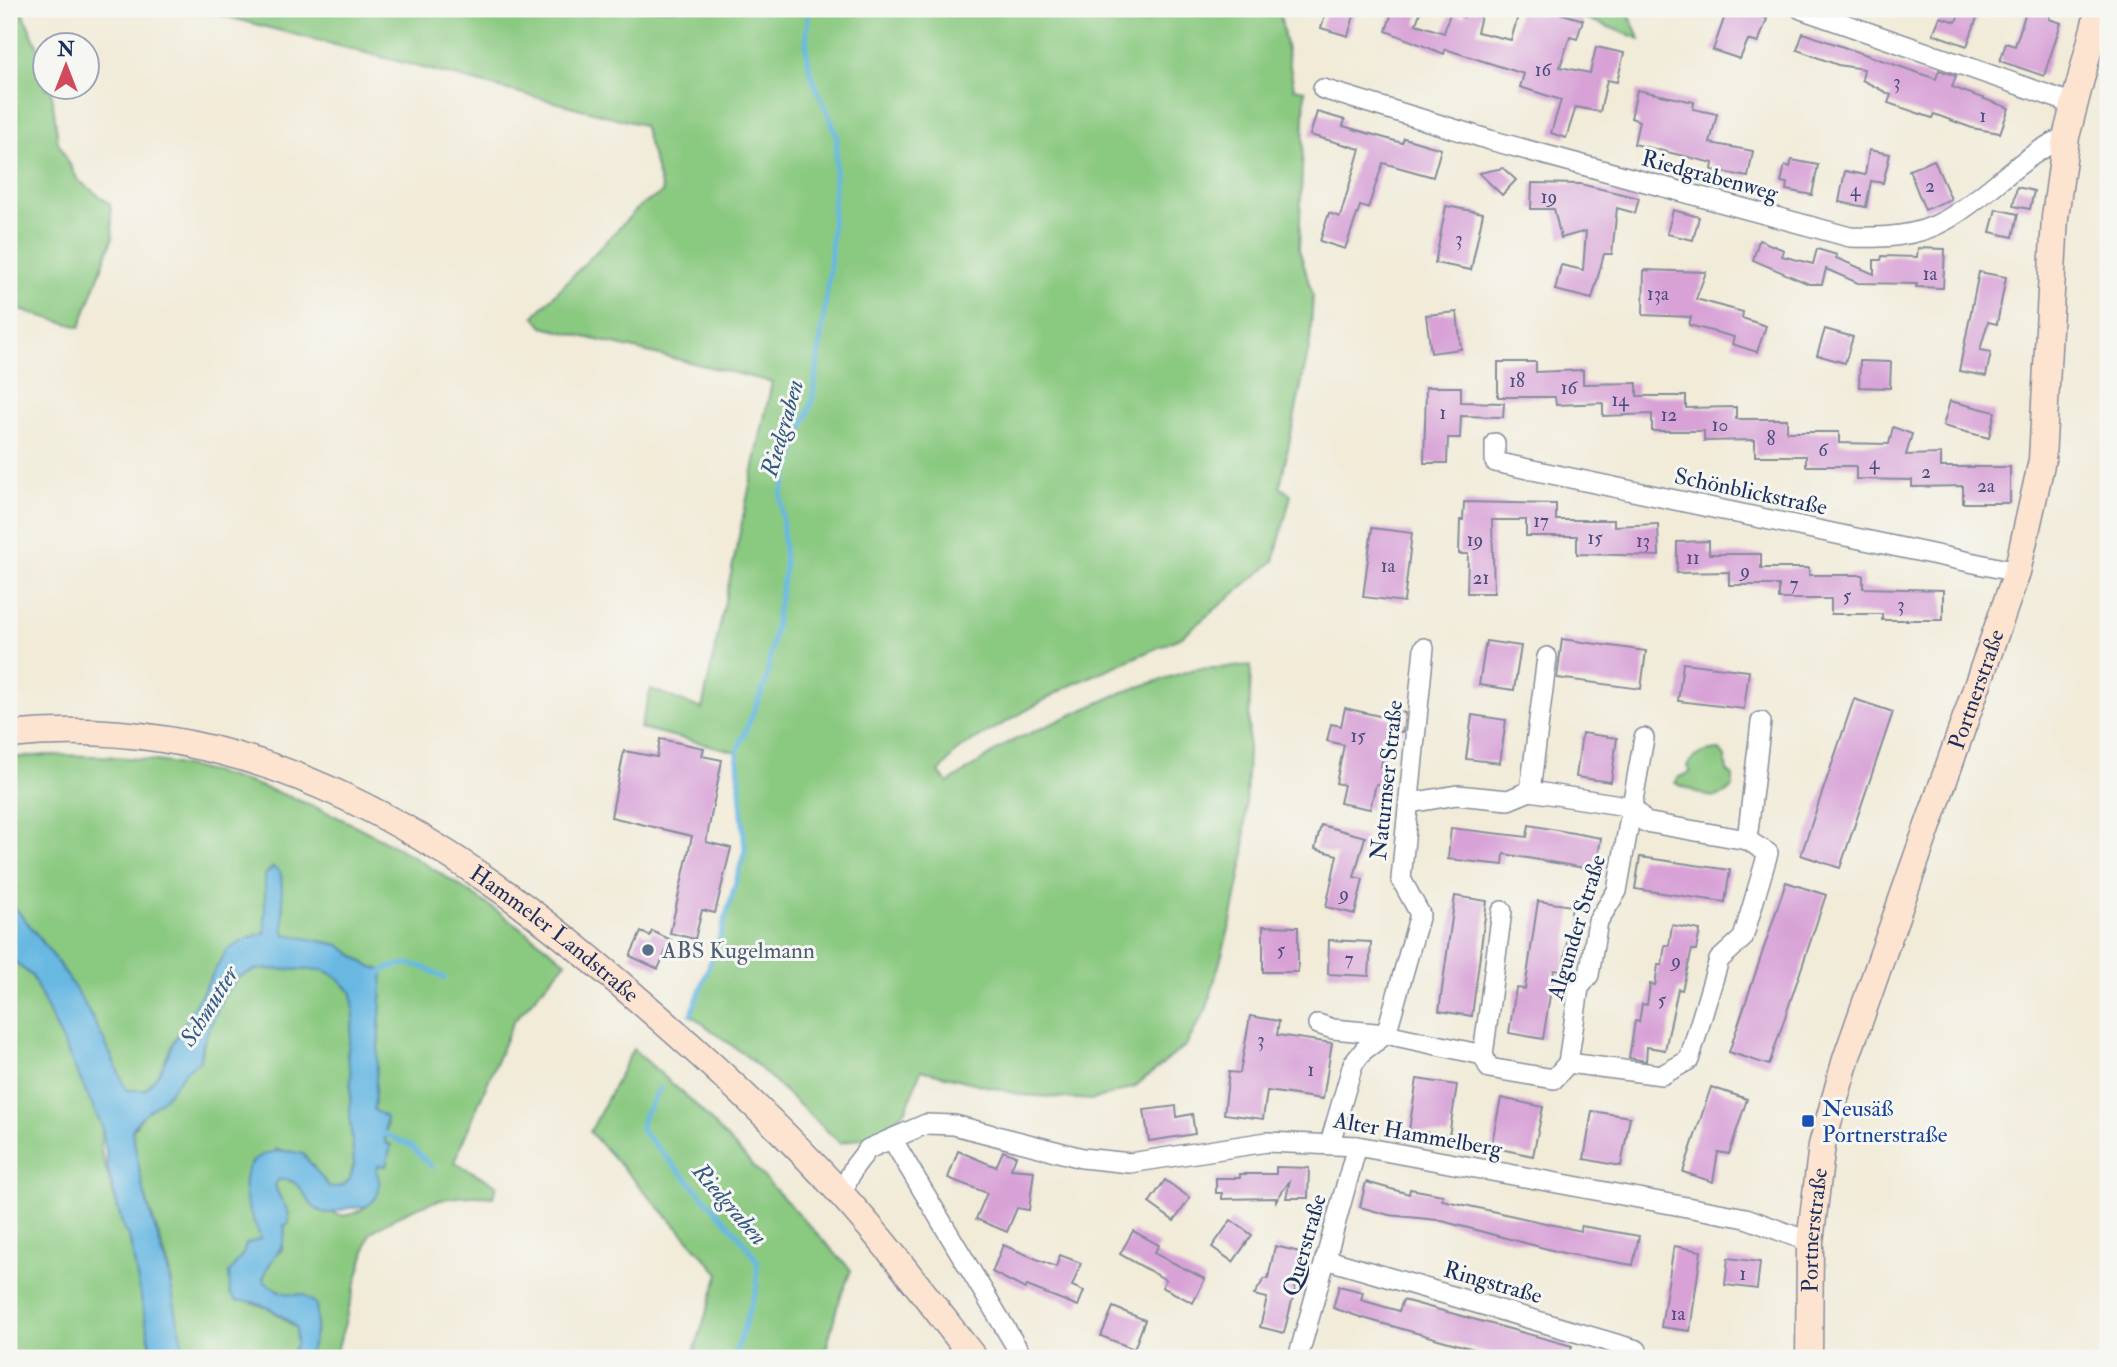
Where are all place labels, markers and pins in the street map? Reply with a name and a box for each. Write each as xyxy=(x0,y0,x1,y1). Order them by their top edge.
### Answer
place label: ABS Kugelmann xyxy=(661,936,815,965)
marker: ABS Kugelmann xyxy=(640,942,656,958)
place label: Neusäß Portnerstraße xyxy=(1822,1094,1948,1149)
marker: Neusäß Portnerstraße xyxy=(1800,1113,1816,1129)

